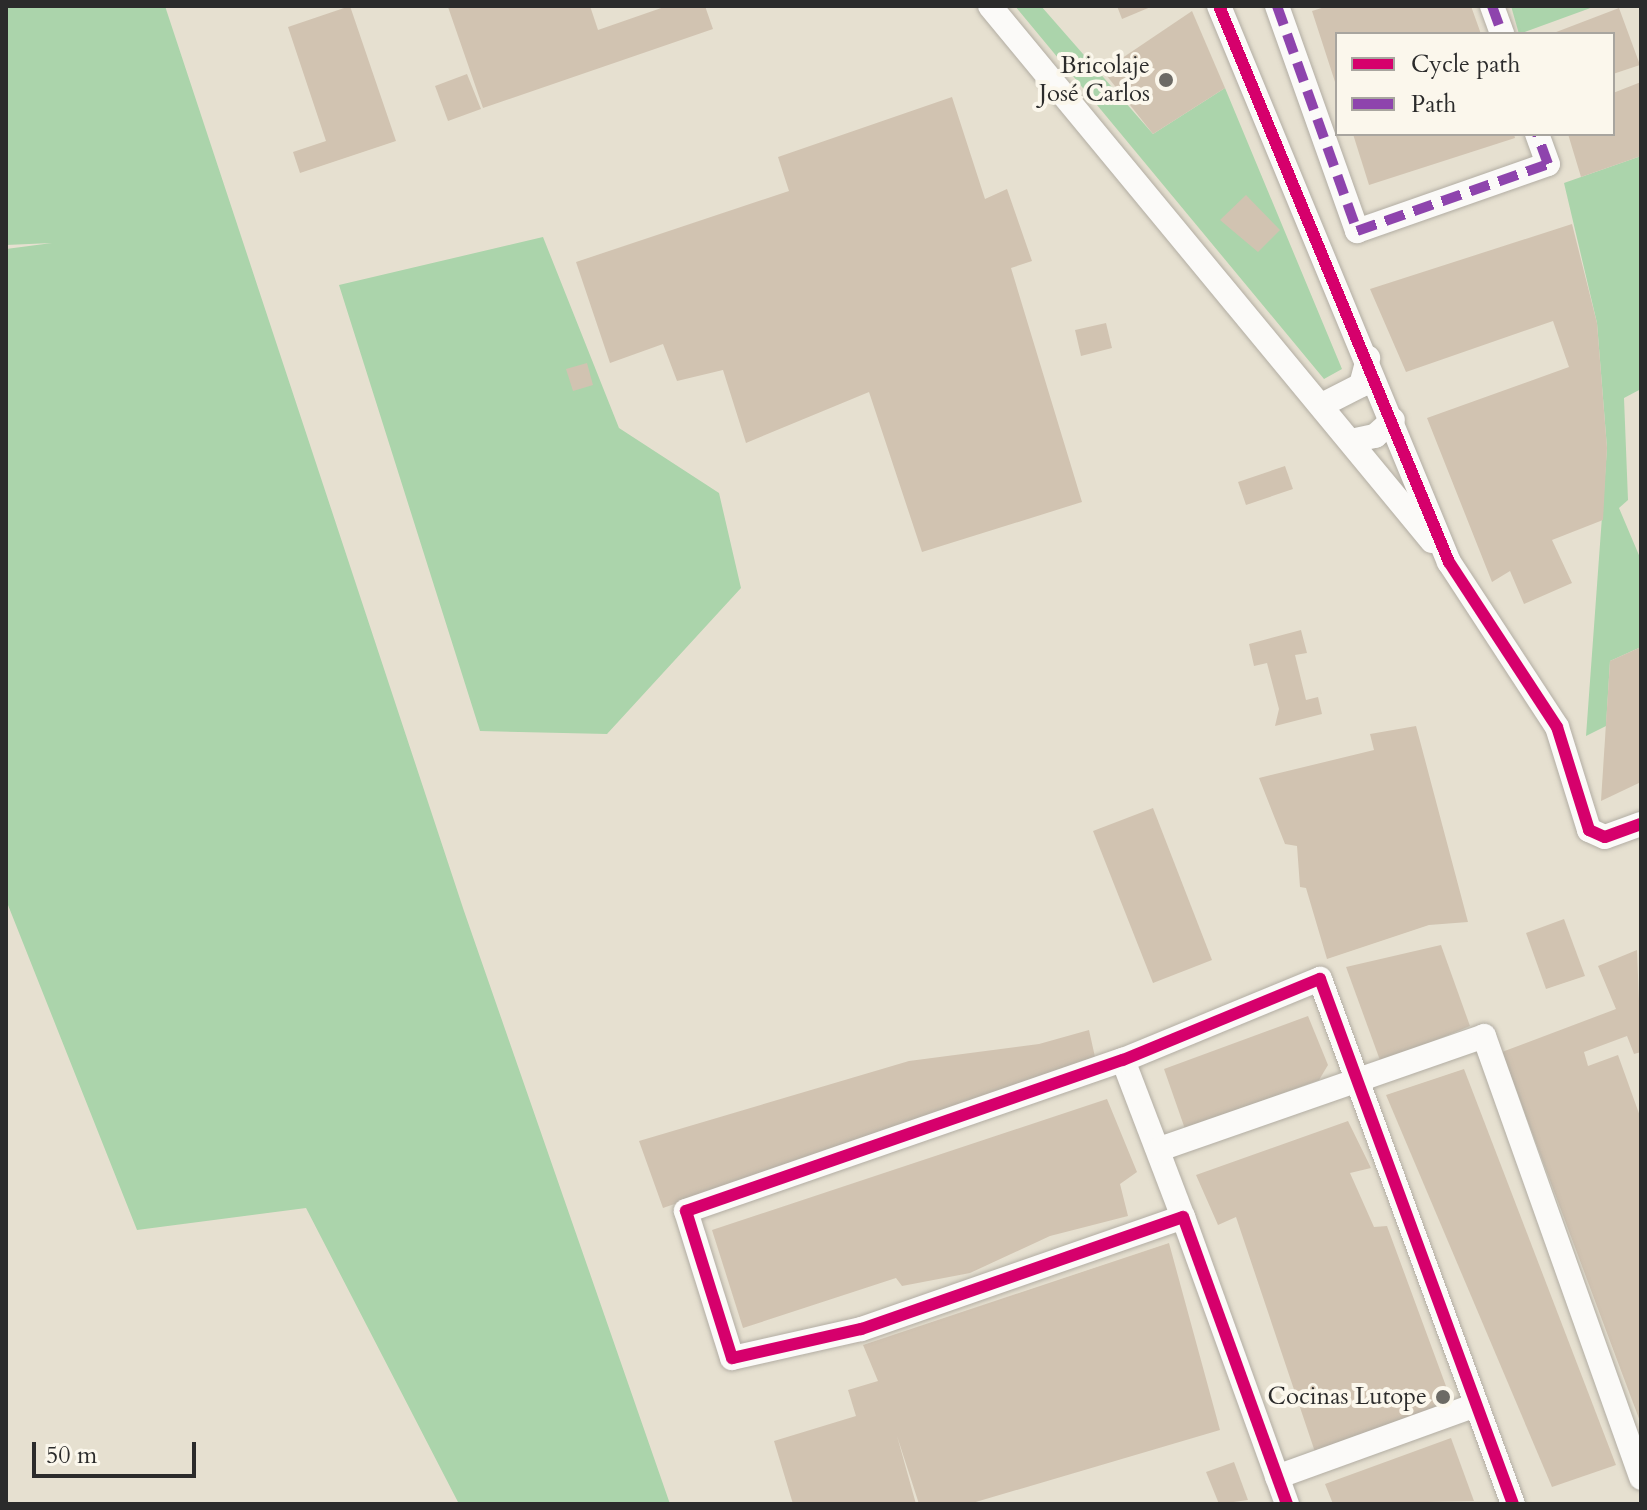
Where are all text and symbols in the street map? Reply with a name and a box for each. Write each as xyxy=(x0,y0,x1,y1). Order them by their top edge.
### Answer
legend xyxy=(1335,32,1615,136)
text: Cycle path xyxy=(1411,48,1520,81)
place label: Bricolaje José Carlos xyxy=(1039,52,1150,108)
marker: Bricolaje José Carlos xyxy=(1157,71,1175,89)
text: Path xyxy=(1411,88,1456,121)
place label: Cocinas Lutope xyxy=(1268,1383,1427,1411)
marker: Cocinas Lutope xyxy=(1434,1388,1452,1406)
scale bar xyxy=(36,1426,200,1476)
text: 50 m xyxy=(46,1439,97,1472)

